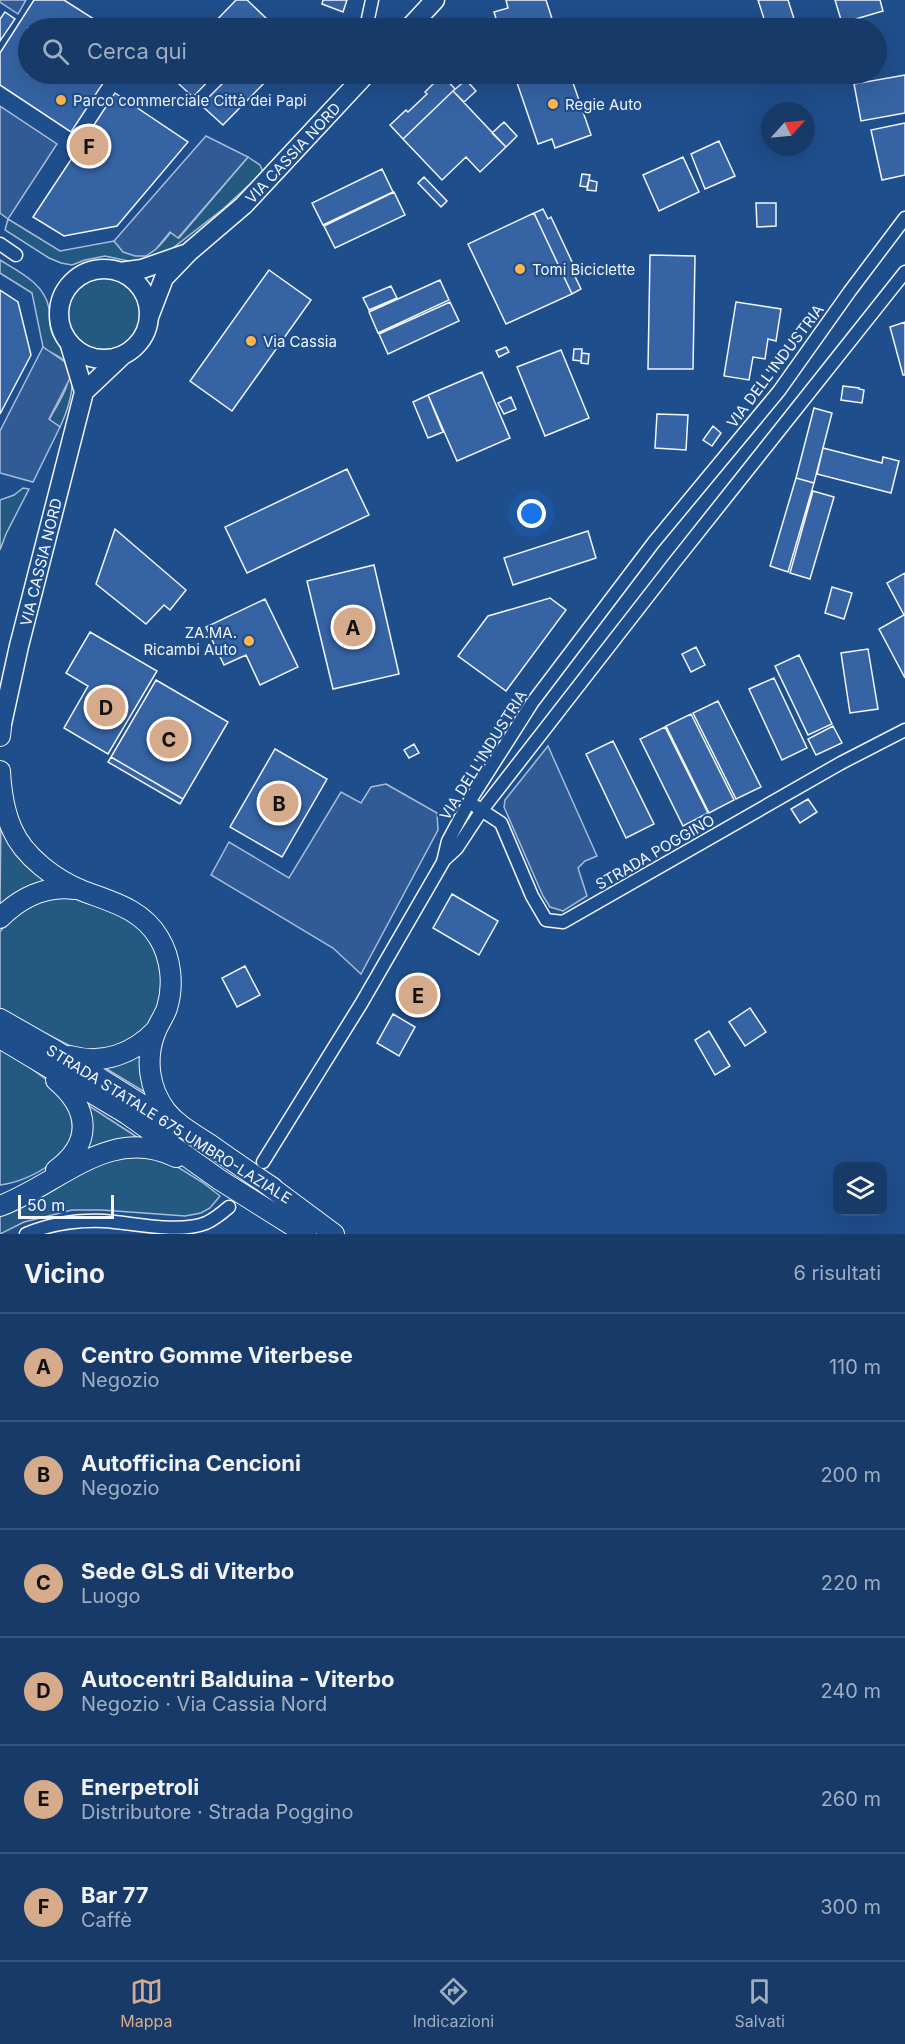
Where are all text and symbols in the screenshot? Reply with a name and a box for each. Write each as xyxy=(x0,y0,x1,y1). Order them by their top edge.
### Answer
search box xyxy=(18,18,887,84)
icon: search xyxy=(39,35,72,68)
text: Cerca qui xyxy=(87,38,187,64)
place label: Parco commerciale Città dei Papi xyxy=(73,91,307,110)
marker: Parco commerciale Città dei Papi xyxy=(54,93,68,107)
place label: Regie Auto xyxy=(565,95,642,114)
marker: Regie Auto xyxy=(546,97,560,111)
street label: VIA CASSIA NORD xyxy=(241,99,345,207)
north arrow xyxy=(761,102,815,156)
pin: F xyxy=(70,124,109,168)
place label: Tomi Biciclette xyxy=(532,260,635,279)
marker: Tomi Biciclette xyxy=(513,262,527,276)
street label: VIA DELL'INDUSTRIA xyxy=(722,301,828,431)
place label: Via Cassia xyxy=(263,332,337,351)
marker: Via Cassia xyxy=(244,334,258,348)
street label: VIA CASSIA NORD xyxy=(16,496,66,628)
your location xyxy=(517,499,546,528)
pin: A xyxy=(334,604,372,650)
place label: ZA.MA. Ricambi Auto xyxy=(143,623,237,659)
marker: ZA.MA. Ricambi Auto xyxy=(242,634,256,648)
pin: D xyxy=(86,684,126,730)
street label: VIA DELL'INDUSTRIA xyxy=(435,687,531,823)
pin: C xyxy=(150,716,188,762)
pin: B xyxy=(260,780,298,826)
street label: STRADA POGGINO xyxy=(592,810,718,894)
pin: E xyxy=(398,972,438,1018)
street label: STRADA STATALE 675 UMBRO-LAZIALE xyxy=(43,1040,295,1208)
map controls xyxy=(833,1162,887,1216)
button: layers xyxy=(833,1162,887,1216)
scale bar xyxy=(18,1192,114,1220)
text: 50 m xyxy=(27,1195,65,1215)
text: Vicino xyxy=(24,1258,105,1289)
text: 6 risultati xyxy=(794,1261,881,1285)
text: Centro Gomme Viterbese xyxy=(81,1342,353,1368)
text: A xyxy=(36,1355,51,1379)
text: 110 m xyxy=(829,1355,881,1379)
text: Negozio xyxy=(81,1368,160,1392)
text: Autofficina Cencioni xyxy=(81,1450,301,1476)
text: B xyxy=(37,1463,50,1487)
text: 200 m xyxy=(820,1463,881,1487)
text: Negozio xyxy=(81,1476,160,1500)
text: Sede GLS di Viterbo xyxy=(81,1558,294,1584)
text: C xyxy=(36,1571,51,1595)
text: 220 m xyxy=(821,1571,881,1595)
text: Luogo xyxy=(81,1584,140,1608)
text: Autocentri Balduina - Viterbo xyxy=(81,1666,395,1692)
text: D xyxy=(36,1679,51,1703)
text: 240 m xyxy=(820,1679,881,1703)
text: Negozio · Via Cassia Nord xyxy=(81,1692,327,1716)
text: Enerpetroli xyxy=(81,1774,199,1800)
text: E xyxy=(37,1787,50,1811)
text: 260 m xyxy=(821,1787,881,1811)
text: Distributore · Strada Poggino xyxy=(81,1800,353,1824)
text: Bar 77 xyxy=(81,1882,149,1908)
text: F xyxy=(38,1895,49,1919)
text: 300 m xyxy=(820,1895,881,1919)
text: Caffè xyxy=(81,1908,132,1932)
tab: Mappa xyxy=(120,1975,172,2031)
tab: Indicazioni xyxy=(413,1975,494,2031)
tab: Salvati xyxy=(735,1975,785,2031)

